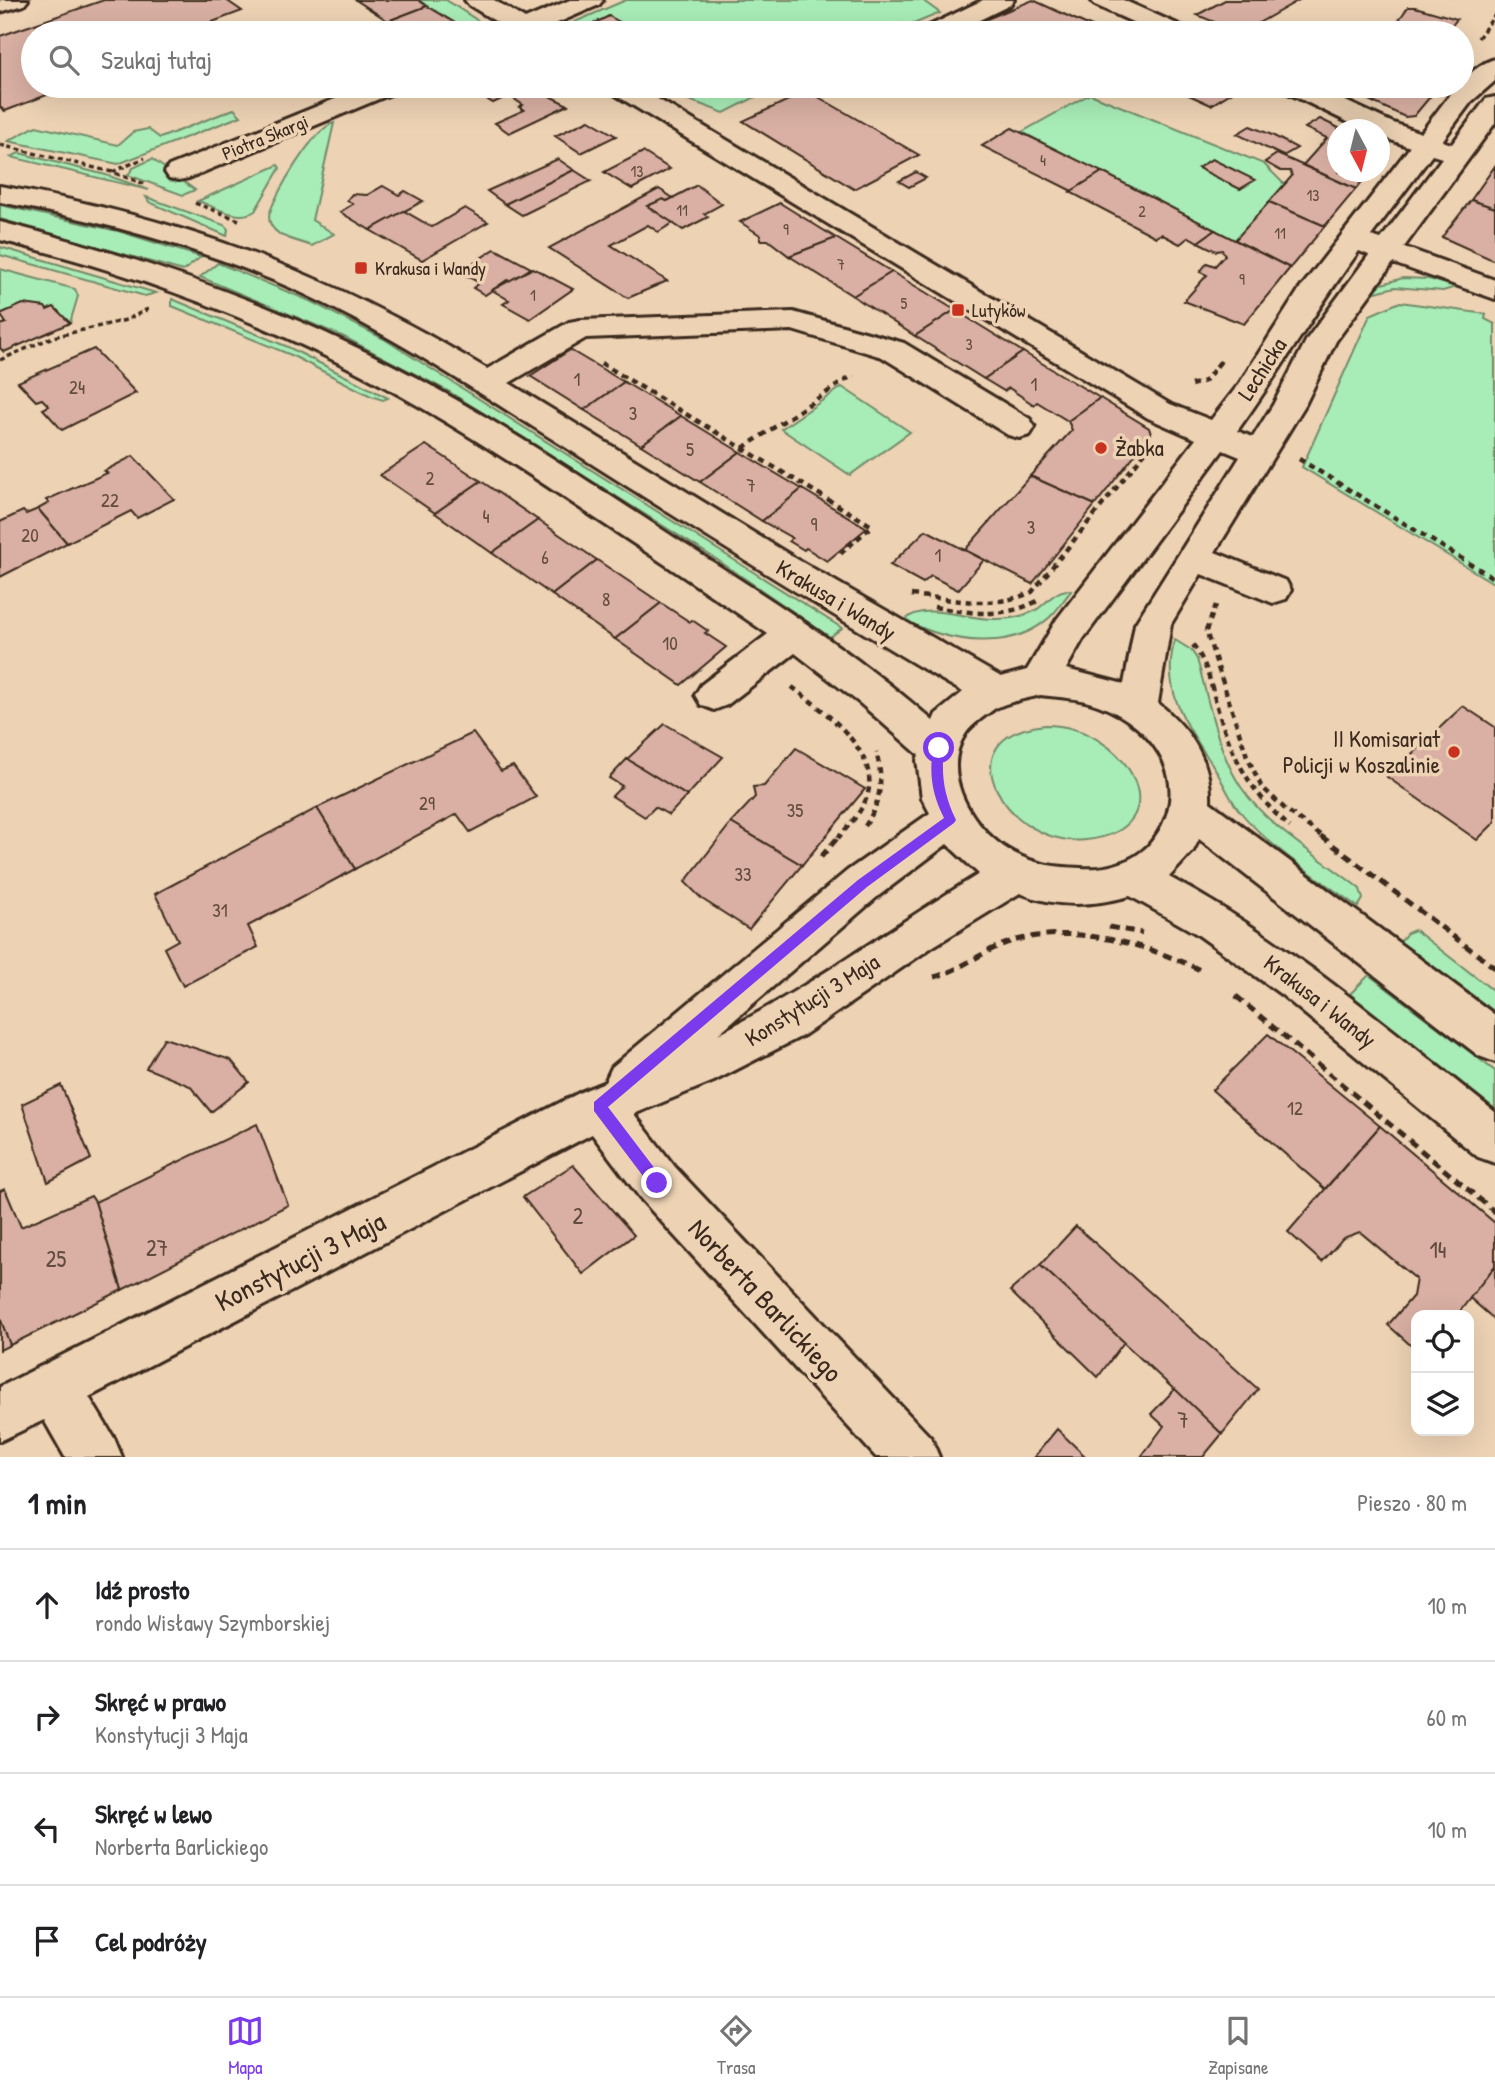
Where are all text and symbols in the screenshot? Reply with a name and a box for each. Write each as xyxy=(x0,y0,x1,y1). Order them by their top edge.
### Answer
search box xyxy=(21,21,1474,98)
icon: search xyxy=(45,41,83,79)
text: Szukaj tutaj xyxy=(101,42,212,77)
street label: Piotra Skargi xyxy=(218,108,312,166)
north arrow xyxy=(1327,119,1390,182)
house number: 4 xyxy=(1040,149,1046,171)
house number: 13 xyxy=(631,160,643,182)
house number: 13 xyxy=(1307,184,1319,206)
house number: 11 xyxy=(676,199,688,221)
house number: 2 xyxy=(1138,200,1146,222)
house number: 9 xyxy=(783,218,789,240)
house number: 11 xyxy=(1274,222,1286,244)
house number: 7 xyxy=(837,253,845,275)
place label: Krakusa i Wandy xyxy=(375,255,486,281)
marker: Krakusa i Wandy xyxy=(353,260,369,276)
house number: 9 xyxy=(1239,268,1245,290)
house number: 1 xyxy=(530,284,536,306)
house number: 5 xyxy=(901,292,908,314)
place label: Lutyków xyxy=(972,297,1026,323)
marker: Lutyków xyxy=(950,302,966,318)
street label: Lechicka xyxy=(1230,331,1293,406)
house number: 3 xyxy=(965,333,973,355)
house number: 1 xyxy=(574,366,581,392)
house number: 1 xyxy=(1031,371,1038,397)
house number: 24 xyxy=(69,374,85,400)
house number: 3 xyxy=(629,400,637,426)
place label: Żabka xyxy=(1115,432,1164,463)
house number: 5 xyxy=(686,436,694,462)
marker: Żabka xyxy=(1093,440,1109,456)
house number: 2 xyxy=(426,465,435,491)
house number: 7 xyxy=(746,472,756,498)
house number: 22 xyxy=(101,487,119,513)
house number: 4 xyxy=(482,503,490,529)
house number: 9 xyxy=(811,511,818,537)
house number: 3 xyxy=(1027,514,1035,540)
house number: 20 xyxy=(21,522,39,548)
house number: 1 xyxy=(935,542,942,568)
house number: 6 xyxy=(541,544,549,570)
street label: Krakusa i Wandy xyxy=(771,552,902,648)
house number: 8 xyxy=(602,586,610,612)
house number: 10 xyxy=(662,630,678,656)
place label: II Komisariat Policji w Koszalinie xyxy=(1283,723,1441,780)
route start xyxy=(923,732,954,763)
marker: II Komisariat Policji w Koszalinie xyxy=(1446,744,1462,760)
house number: 29 xyxy=(419,790,435,816)
house number: 35 xyxy=(787,797,803,823)
house number: 33 xyxy=(734,861,752,887)
house number: 31 xyxy=(212,897,228,923)
street label: Konstytucji 3 Maja xyxy=(739,946,885,1053)
street label: Krakusa i Wandy xyxy=(1258,947,1383,1054)
house number: 12 xyxy=(1287,1095,1303,1121)
route end xyxy=(641,1167,672,1198)
house number: 2 xyxy=(573,1200,584,1231)
street label: Konstytucji 3 Maja xyxy=(209,1202,392,1320)
street label: Norberta Barlickiego xyxy=(680,1210,852,1390)
house number: 27 xyxy=(146,1232,168,1263)
house number: 14 xyxy=(1430,1234,1446,1265)
house number: 25 xyxy=(46,1243,67,1274)
map controls xyxy=(1411,1310,1474,1436)
button: locate xyxy=(1411,1310,1474,1373)
button: layers xyxy=(1411,1373,1474,1436)
house number: 7 xyxy=(1177,1404,1189,1435)
text: 1 min xyxy=(28,1483,86,1523)
text: Pieszo · 80 m xyxy=(1357,1487,1467,1518)
text: Idź prosto xyxy=(95,1572,189,1607)
icon: ahead xyxy=(28,1586,66,1624)
text: 10 m xyxy=(1427,1590,1467,1621)
text: rondo Wisławy Szymborskiej xyxy=(95,1607,330,1638)
text: Skręć w prawo xyxy=(95,1684,226,1719)
icon: right xyxy=(28,1698,66,1736)
text: 60 m xyxy=(1427,1702,1467,1733)
text: Konstytucji 3 Maja xyxy=(95,1719,248,1750)
text: Skręć w lewo xyxy=(95,1796,212,1831)
icon: left xyxy=(28,1810,66,1848)
text: 10 m xyxy=(1427,1814,1467,1845)
text: Norberta Barlickiego xyxy=(95,1831,268,1862)
icon: arrive xyxy=(28,1922,66,1960)
text: Cel podróży xyxy=(95,1924,207,1959)
tab: Mapa xyxy=(226,2012,264,2080)
tab: Trasa xyxy=(717,2012,756,2080)
tab: Zapisane xyxy=(1208,2012,1269,2080)

